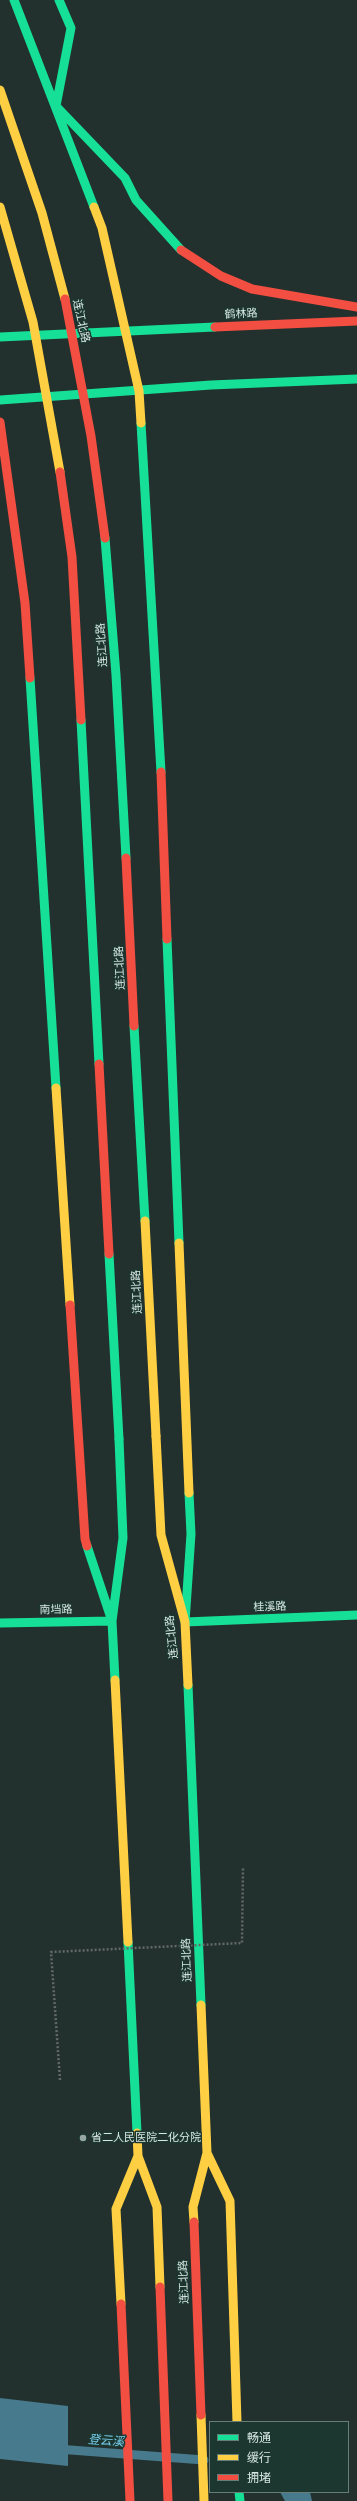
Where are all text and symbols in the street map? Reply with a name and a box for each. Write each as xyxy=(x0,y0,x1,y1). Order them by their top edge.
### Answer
street label: 连江北路 xyxy=(70,298,92,344)
street label: 鹤林路 xyxy=(224,307,258,321)
street label: 连江北路 xyxy=(94,623,110,667)
street label: 连江北路 xyxy=(112,946,128,990)
street label: 连江北路 xyxy=(129,1270,145,1314)
street label: 桂溪路 xyxy=(253,1600,287,1614)
street label: 南垱路 xyxy=(39,1603,73,1617)
street label: 连江北路 xyxy=(163,1614,181,1660)
street label: 连江北路 xyxy=(180,1938,194,1982)
place label: 省二人民医院二化分院 xyxy=(91,2131,201,2145)
marker: 省二人民医院二化分院 xyxy=(78,2133,88,2143)
street label: 连江北路 xyxy=(177,2260,191,2304)
legend xyxy=(209,2421,349,2493)
text: 畅通 xyxy=(247,2428,271,2446)
water label: 登云溪 xyxy=(88,2433,124,2449)
text: 缓行 xyxy=(247,2448,271,2466)
text: 拥堵 xyxy=(247,2468,271,2486)

